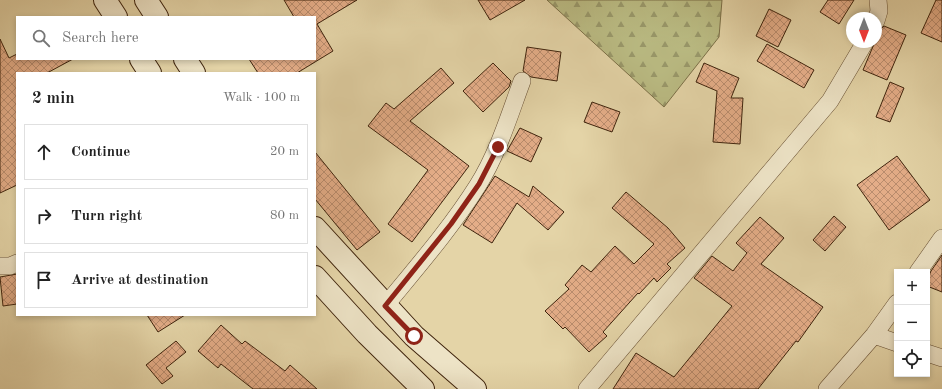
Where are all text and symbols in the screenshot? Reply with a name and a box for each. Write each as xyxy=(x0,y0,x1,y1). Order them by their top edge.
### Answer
north arrow xyxy=(846,12,882,48)
search box xyxy=(16,16,316,60)
icon: search xyxy=(30,27,52,49)
text: Search here xyxy=(62,31,139,46)
text: 2 min xyxy=(32,90,75,107)
text: Walk · 100 m xyxy=(223,91,300,104)
route end xyxy=(489,138,507,156)
icon: ahead xyxy=(33,141,55,163)
text: Continue xyxy=(71,145,130,160)
text: 20 m xyxy=(270,145,299,158)
icon: right xyxy=(33,205,55,227)
text: Turn right xyxy=(71,209,142,224)
text: 80 m xyxy=(270,209,299,222)
icon: arrive xyxy=(33,269,55,291)
map controls xyxy=(894,269,930,377)
button: + xyxy=(894,269,930,305)
text: Arrive at destination xyxy=(71,273,209,288)
button: − xyxy=(894,305,930,341)
route start xyxy=(405,327,423,345)
button: locate xyxy=(894,341,930,377)

